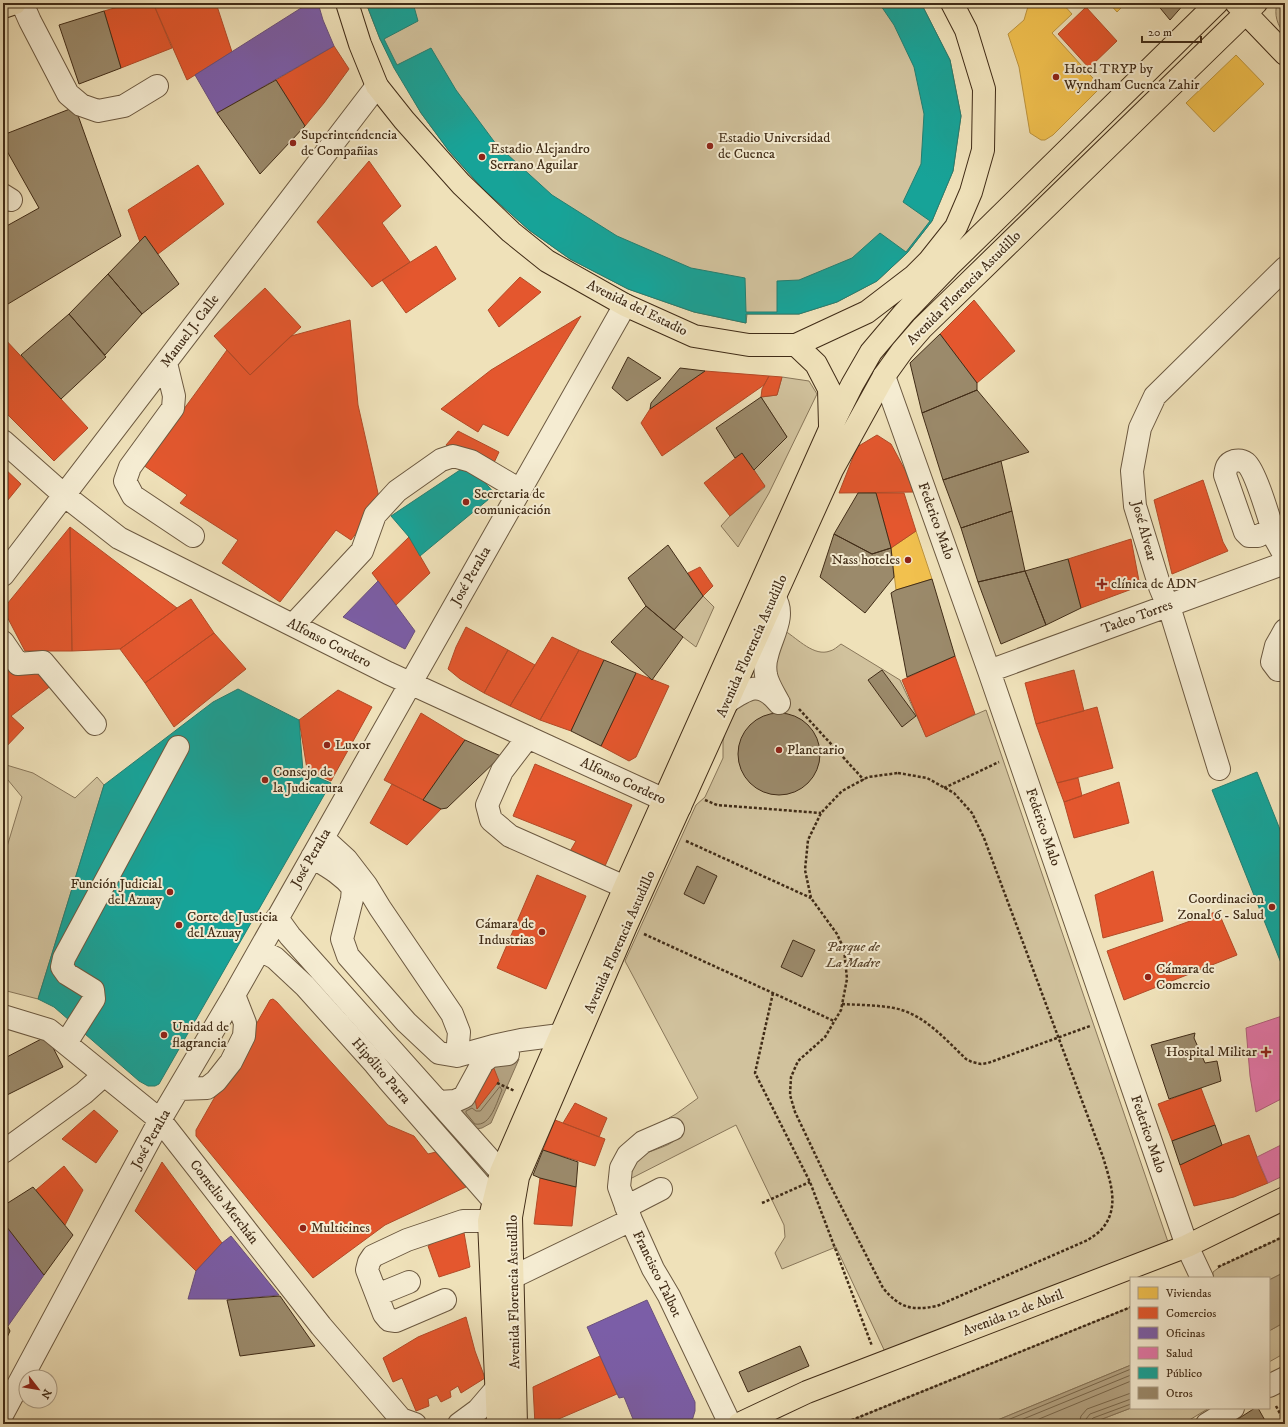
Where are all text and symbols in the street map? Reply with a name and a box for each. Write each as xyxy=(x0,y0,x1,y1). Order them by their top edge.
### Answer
scale bar xyxy=(1142,18,1201,44)
text: 20 m xyxy=(1148,25,1172,40)
place label: Hotel TRYP by Wyndham Cuenca Zahir xyxy=(1063,60,1200,94)
marker: Hotel TRYP by Wyndham Cuenca Zahir xyxy=(1051,72,1061,82)
place label: Superintendencia de Compañias xyxy=(301,126,397,160)
place label: Estadio Universidad de Cuenca xyxy=(718,129,830,163)
marker: Superintendencia de Compañias xyxy=(288,138,298,148)
place label: Estadio Alejandro Serrano Aguilar xyxy=(490,140,590,174)
marker: Estadio Universidad de Cuenca xyxy=(705,141,715,151)
marker: Estadio Alejandro Serrano Aguilar xyxy=(477,152,487,162)
street label: Avenida Florencia Astudillo xyxy=(903,227,1025,349)
street label: Avenida del Estadio xyxy=(584,276,690,340)
street label: Manuel J. Calle xyxy=(157,291,223,371)
street label: Federico Malo xyxy=(914,480,958,562)
place label: Secretaria de comunicación xyxy=(474,485,551,519)
marker: Secretaria de comunicación xyxy=(461,497,471,507)
street label: José Alvear xyxy=(1127,497,1161,564)
street label: José Peralta xyxy=(446,543,495,610)
place label: Nass hoteles xyxy=(832,551,900,569)
marker: Nass hoteles xyxy=(903,555,913,565)
street label: Avenida Florencia Astudillo xyxy=(712,572,792,720)
place label: clínica de ADN xyxy=(1111,575,1198,593)
marker: clínica de ADN xyxy=(1096,578,1108,590)
street label: Tadeo Torres xyxy=(1099,596,1175,638)
street label: Alfonso Cordero xyxy=(284,614,374,672)
place label: Luxor xyxy=(335,736,371,754)
marker: Luxor xyxy=(322,740,332,750)
place label: Planetario xyxy=(787,741,845,759)
marker: Planetario xyxy=(774,745,784,755)
street label: Alfonso Cordero xyxy=(577,753,669,809)
place label: Consejo de la Judicatura xyxy=(273,763,343,797)
marker: Consejo de la Judicatura xyxy=(260,775,270,785)
street label: Federico Malo xyxy=(1021,786,1065,868)
street label: José Peralta xyxy=(286,825,335,892)
street label: Avenida Florencia Astudillo xyxy=(580,868,660,1016)
place label: Función Judicial del Azuay xyxy=(71,875,163,909)
marker: Función Judicial del Azuay xyxy=(165,887,175,897)
place label: Coordinacion Zonal 6 - Salud xyxy=(1178,890,1265,924)
marker: Coordinacion Zonal 6 - Salud xyxy=(1267,902,1277,912)
place label: Corte de Justicia del Azuay xyxy=(187,908,278,942)
place label: Cámara de Industrias xyxy=(475,915,534,949)
marker: Corte de Justicia del Azuay xyxy=(174,920,184,930)
marker: Cámara de Industrias xyxy=(537,927,547,937)
park label: Parque de La Madre xyxy=(825,938,881,972)
place label: Cámara de Comercio xyxy=(1156,960,1215,994)
marker: Cámara de Comercio xyxy=(1143,972,1153,982)
place label: Unidad de flagrancia xyxy=(172,1018,229,1052)
marker: Unidad de flagrancia xyxy=(159,1030,169,1040)
street label: Hipólito Parra xyxy=(347,1034,415,1108)
place label: Hospital Militar xyxy=(1166,1043,1258,1061)
marker: Hospital Militar xyxy=(1260,1046,1272,1058)
street label: Federico Malo xyxy=(1126,1093,1170,1175)
street label: José Peralta xyxy=(126,1106,175,1174)
street label: Cornelio Merchán xyxy=(185,1156,263,1248)
street label: Avenida Florencia Astudillo xyxy=(504,1214,524,1369)
place label: Multicines xyxy=(311,1219,370,1237)
marker: Multicines xyxy=(298,1223,308,1233)
street label: Francisco Talbot xyxy=(628,1228,686,1321)
legend xyxy=(1130,1277,1270,1409)
street label: Avenida 12 de Abril xyxy=(960,1285,1067,1341)
text: Viviendas xyxy=(1165,1286,1211,1301)
text: Comercios xyxy=(1166,1306,1216,1321)
text: Oficinas xyxy=(1166,1326,1205,1341)
text: Salud xyxy=(1166,1346,1193,1361)
text: Público xyxy=(1166,1366,1202,1381)
north arrow xyxy=(18,1369,58,1409)
text: N xyxy=(37,1386,54,1401)
text: Otros xyxy=(1166,1386,1193,1401)

